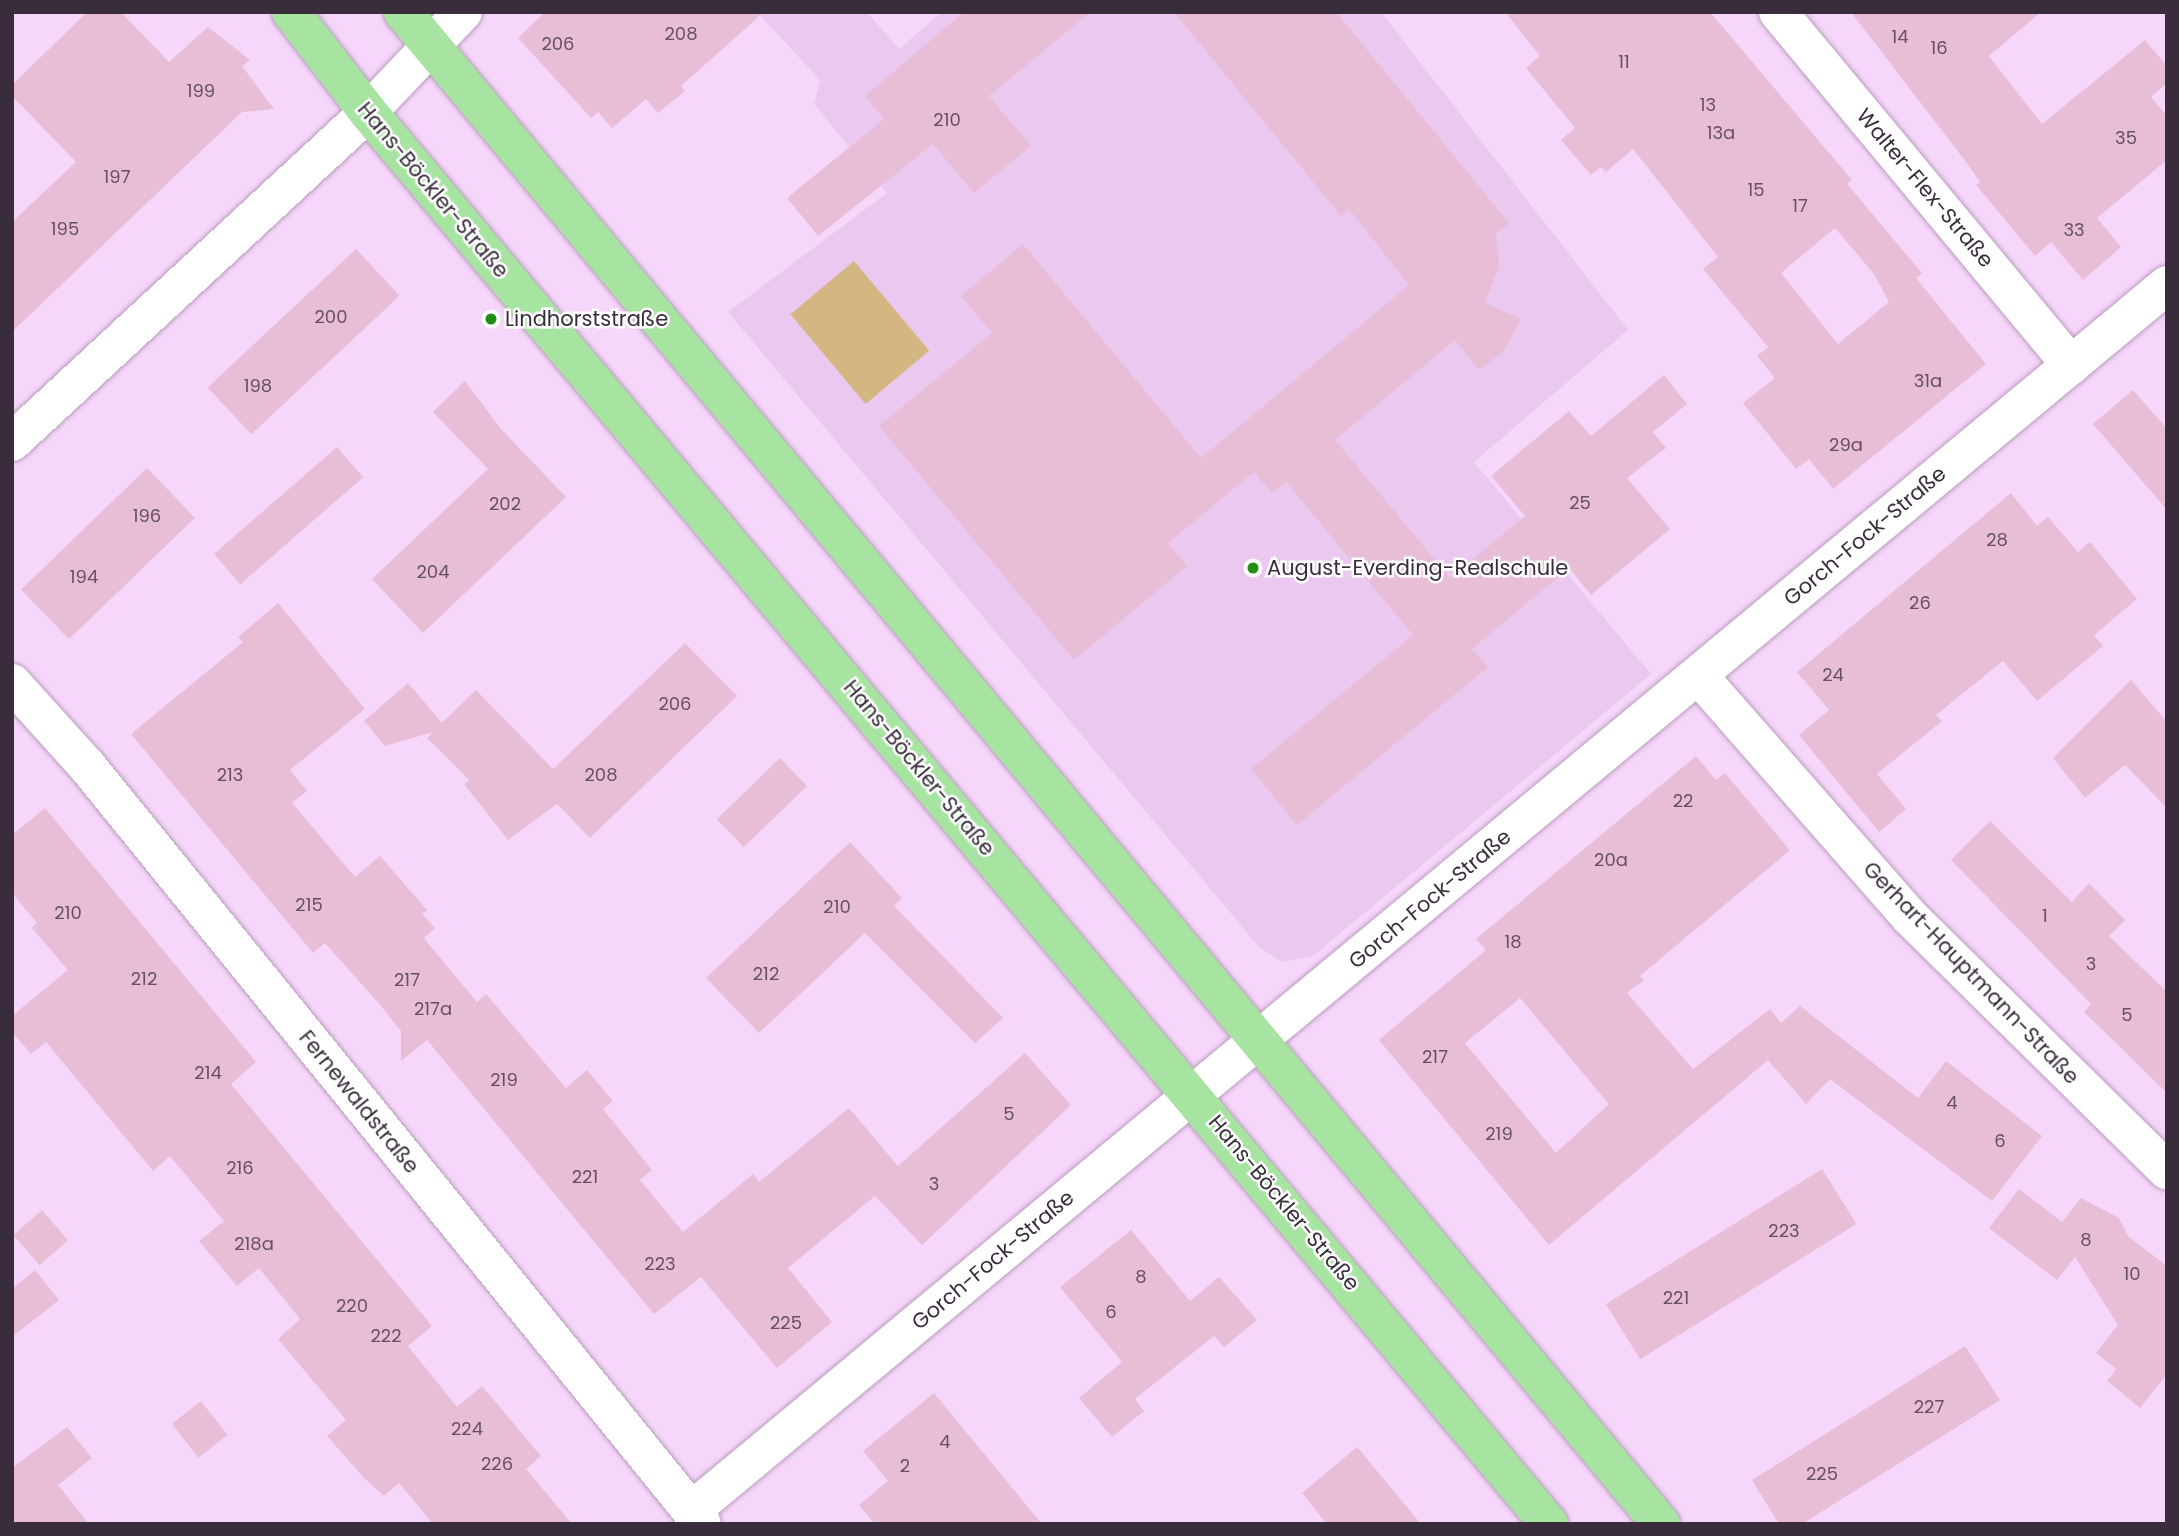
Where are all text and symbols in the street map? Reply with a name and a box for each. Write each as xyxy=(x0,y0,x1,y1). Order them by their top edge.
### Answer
house number: 208 xyxy=(664,23,698,45)
house number: 14 xyxy=(1891,26,1909,48)
house number: 206 xyxy=(541,33,575,55)
house number: 16 xyxy=(1930,37,1948,59)
house number: 11 xyxy=(1618,51,1630,73)
house number: 199 xyxy=(187,80,215,102)
house number: 13 xyxy=(1700,94,1716,116)
street label: Hans-Böckler-Straße xyxy=(352,97,514,283)
street label: Walter-Flex-Straße xyxy=(1851,103,1999,273)
house number: 210 xyxy=(933,109,961,131)
house number: 13a xyxy=(1707,122,1735,144)
house number: 35 xyxy=(2115,127,2137,149)
house number: 197 xyxy=(104,166,130,188)
house number: 15 xyxy=(1747,179,1765,201)
house number: 17 xyxy=(1792,195,1808,217)
house number: 195 xyxy=(51,218,79,240)
house number: 33 xyxy=(2063,219,2085,241)
house number: 200 xyxy=(315,306,347,328)
place label: Lindhorststraße xyxy=(505,306,668,332)
marker: Lindhorststraße xyxy=(483,311,499,327)
house number: 31a xyxy=(1914,370,1942,392)
house number: 198 xyxy=(244,375,272,397)
house number: 29a xyxy=(1829,434,1863,456)
street label: Gorch-Fock-Straße xyxy=(1779,461,1951,611)
house number: 25 xyxy=(1569,492,1591,514)
house number: 202 xyxy=(489,493,521,515)
house number: 196 xyxy=(133,505,161,527)
house number: 28 xyxy=(1986,529,2008,551)
place label: August-Everding-Realschule xyxy=(1267,555,1568,581)
marker: August-Everding-Realschule xyxy=(1245,560,1261,576)
house number: 204 xyxy=(417,561,449,583)
house number: 194 xyxy=(70,566,98,588)
house number: 26 xyxy=(1909,592,1931,614)
house number: 24 xyxy=(1822,664,1844,686)
street label: Hans-Böckler-Straße xyxy=(838,675,1000,861)
house number: 206 xyxy=(658,693,692,715)
house number: 213 xyxy=(217,764,243,786)
house number: 208 xyxy=(584,764,618,786)
house number: 22 xyxy=(1673,790,1693,812)
street label: Gorch-Fock-Straße xyxy=(1344,824,1516,974)
house number: 20a xyxy=(1594,849,1628,871)
street label: Gerhart-Hauptmann-Straße xyxy=(1858,857,2084,1089)
house number: 215 xyxy=(295,894,323,916)
house number: 210 xyxy=(823,896,851,918)
house number: 210 xyxy=(54,902,82,924)
house number: 1 xyxy=(2042,905,2048,927)
house number: 18 xyxy=(1504,931,1522,953)
house number: 3 xyxy=(2086,953,2096,975)
house number: 212 xyxy=(753,963,779,985)
house number: 212 xyxy=(131,968,157,990)
house number: 217 xyxy=(394,969,420,991)
house number: 217a xyxy=(414,998,452,1020)
house number: 5 xyxy=(2121,1004,2133,1026)
street label: Fernewaldstraße xyxy=(294,1025,424,1179)
house number: 217 xyxy=(1422,1046,1448,1068)
house number: 214 xyxy=(194,1062,222,1084)
house number: 219 xyxy=(490,1069,518,1091)
house number: 4 xyxy=(1946,1092,1958,1114)
house number: 5 xyxy=(1003,1103,1015,1125)
street label: Hans-Böckler-Straße xyxy=(1203,1110,1365,1296)
house number: 219 xyxy=(1485,1123,1513,1145)
house number: 6 xyxy=(1994,1130,2006,1152)
house number: 216 xyxy=(226,1157,254,1179)
house number: 221 xyxy=(572,1166,598,1188)
house number: 3 xyxy=(929,1173,939,1195)
street label: Gorch-Fock-Straße xyxy=(907,1185,1079,1335)
house number: 223 xyxy=(1768,1220,1800,1242)
house number: 8 xyxy=(2080,1229,2092,1251)
house number: 218a xyxy=(234,1233,274,1255)
house number: 223 xyxy=(644,1253,676,1275)
house number: 10 xyxy=(2123,1263,2141,1285)
house number: 8 xyxy=(1135,1266,1147,1288)
house number: 221 xyxy=(1663,1287,1689,1309)
house number: 220 xyxy=(336,1295,368,1317)
house number: 6 xyxy=(1105,1301,1117,1323)
house number: 225 xyxy=(770,1312,802,1334)
house number: 222 xyxy=(370,1325,402,1347)
house number: 227 xyxy=(1914,1396,1944,1418)
house number: 224 xyxy=(451,1418,483,1440)
house number: 4 xyxy=(939,1431,951,1453)
house number: 226 xyxy=(481,1453,513,1475)
house number: 2 xyxy=(900,1455,910,1477)
house number: 225 xyxy=(1806,1463,1838,1485)

